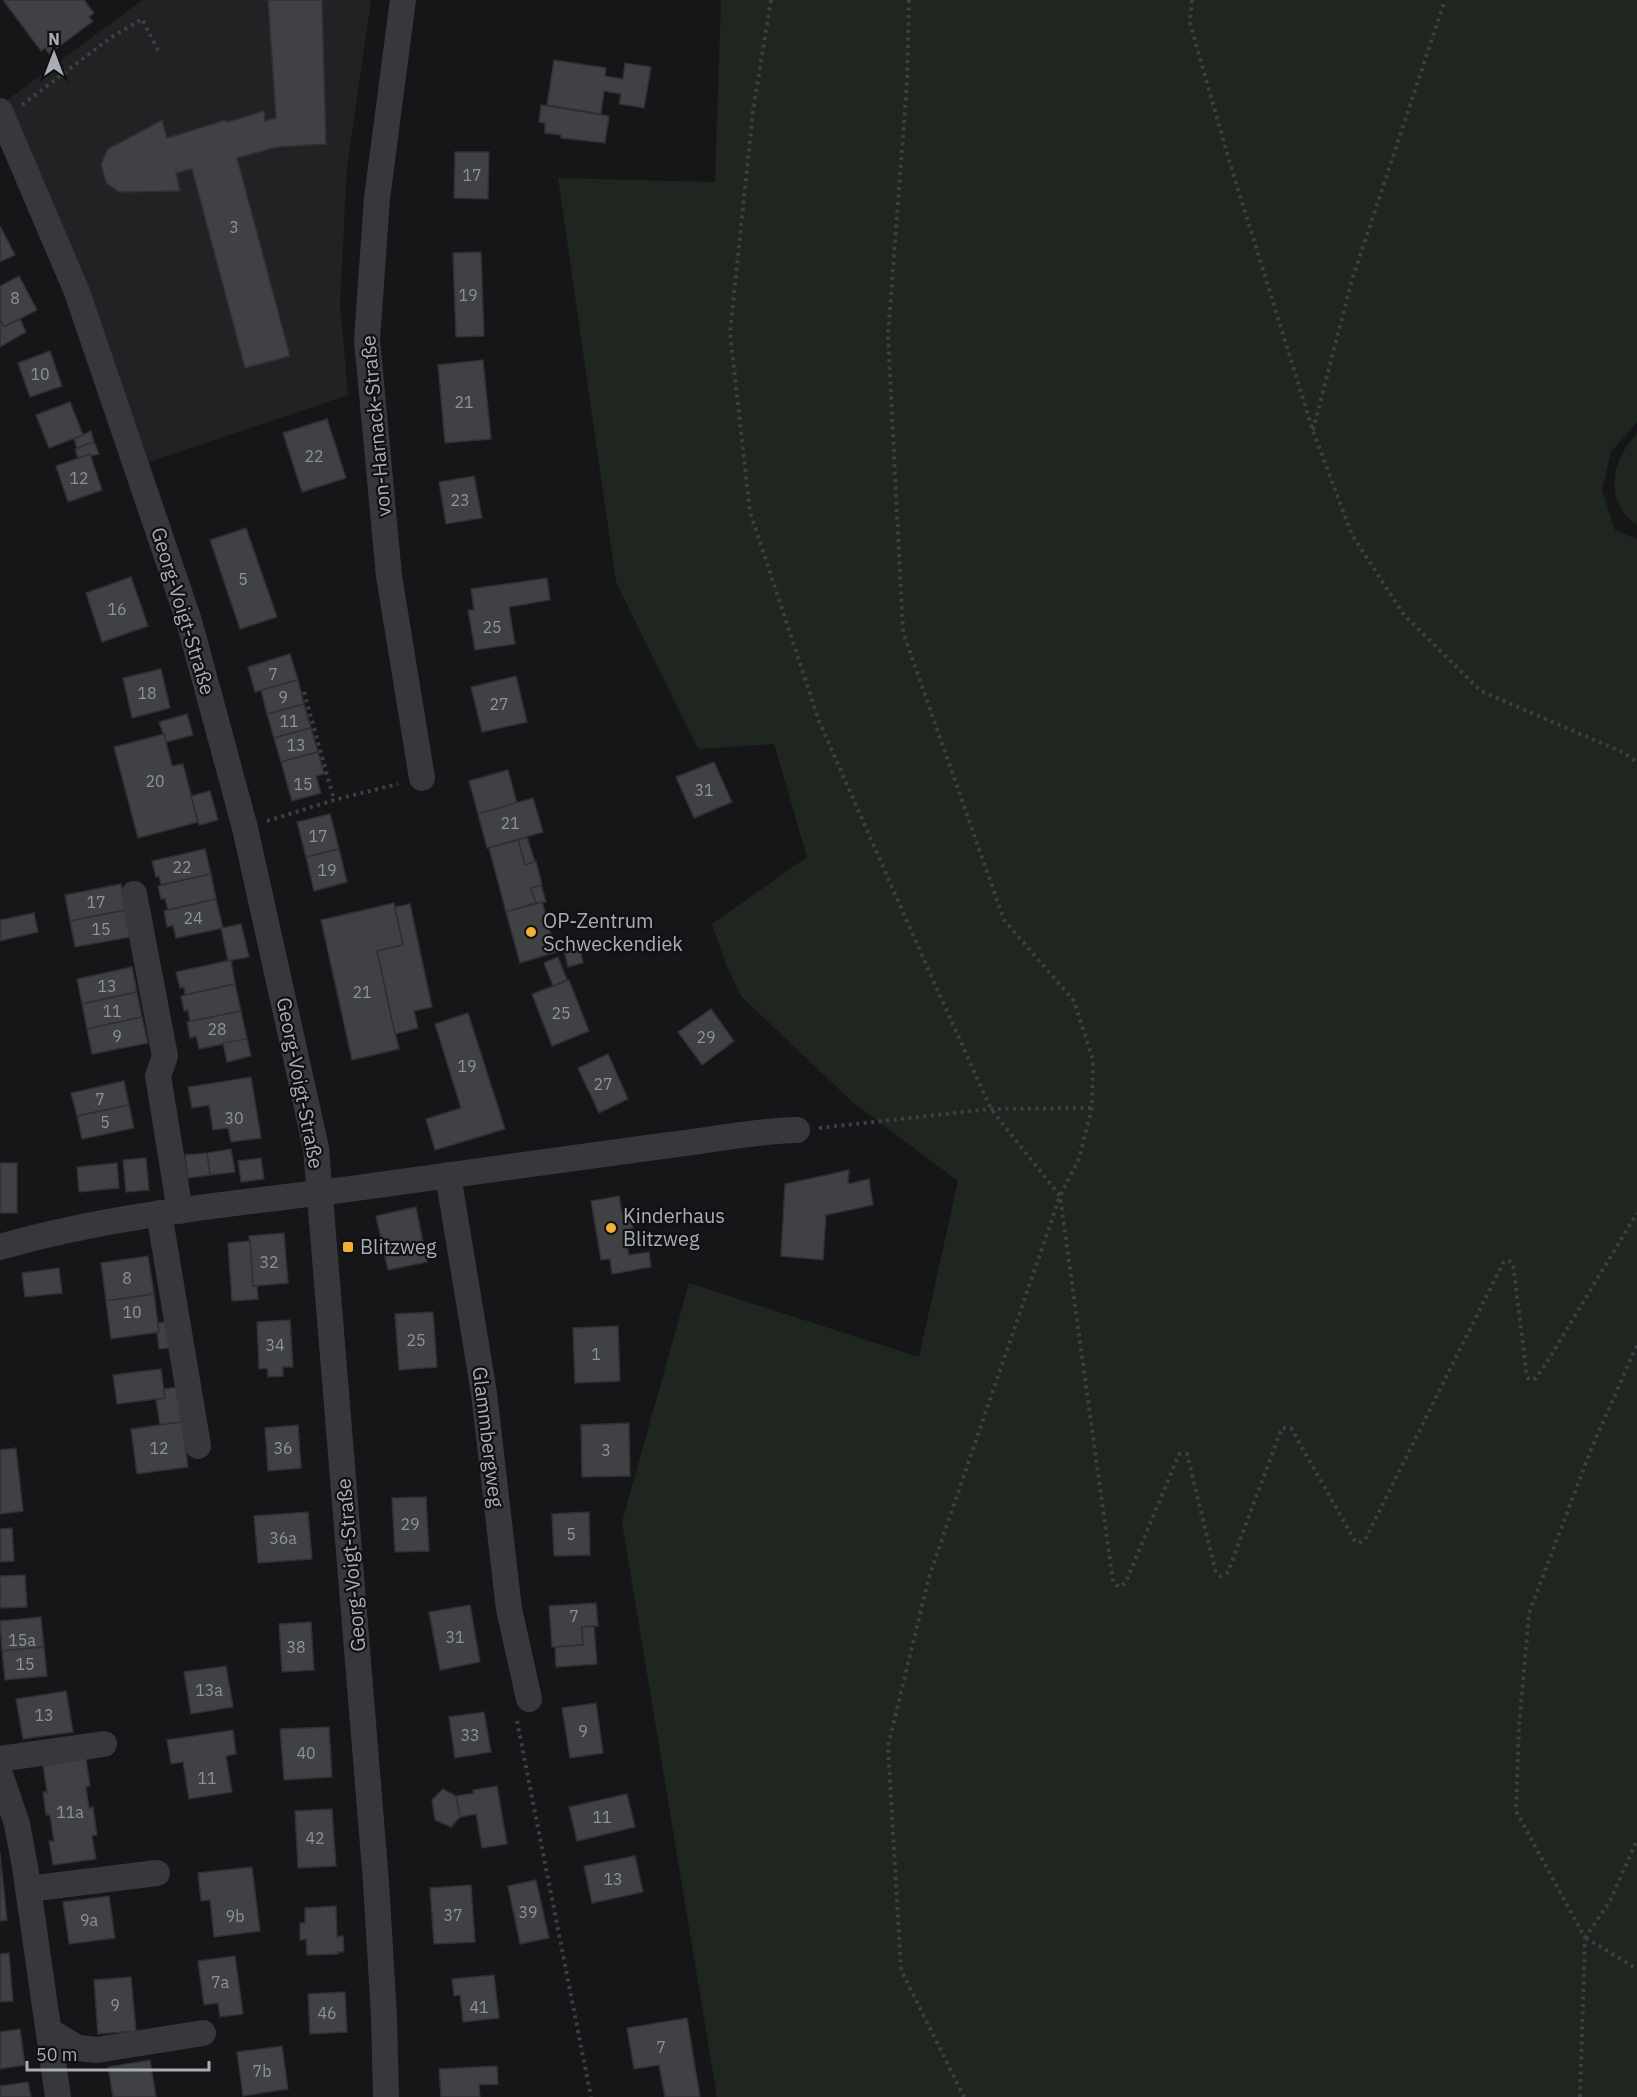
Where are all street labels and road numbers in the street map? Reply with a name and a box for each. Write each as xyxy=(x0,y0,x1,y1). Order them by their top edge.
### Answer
street label: von-Harnack-Straße xyxy=(354,334,397,518)
street label: Georg-Voigt-Straße xyxy=(145,524,222,698)
street label: Georg-Voigt-Straße xyxy=(271,995,330,1171)
street label: Glammbergweg xyxy=(466,1365,511,1509)
street label: Georg-Voigt-Straße xyxy=(329,1477,372,1653)

